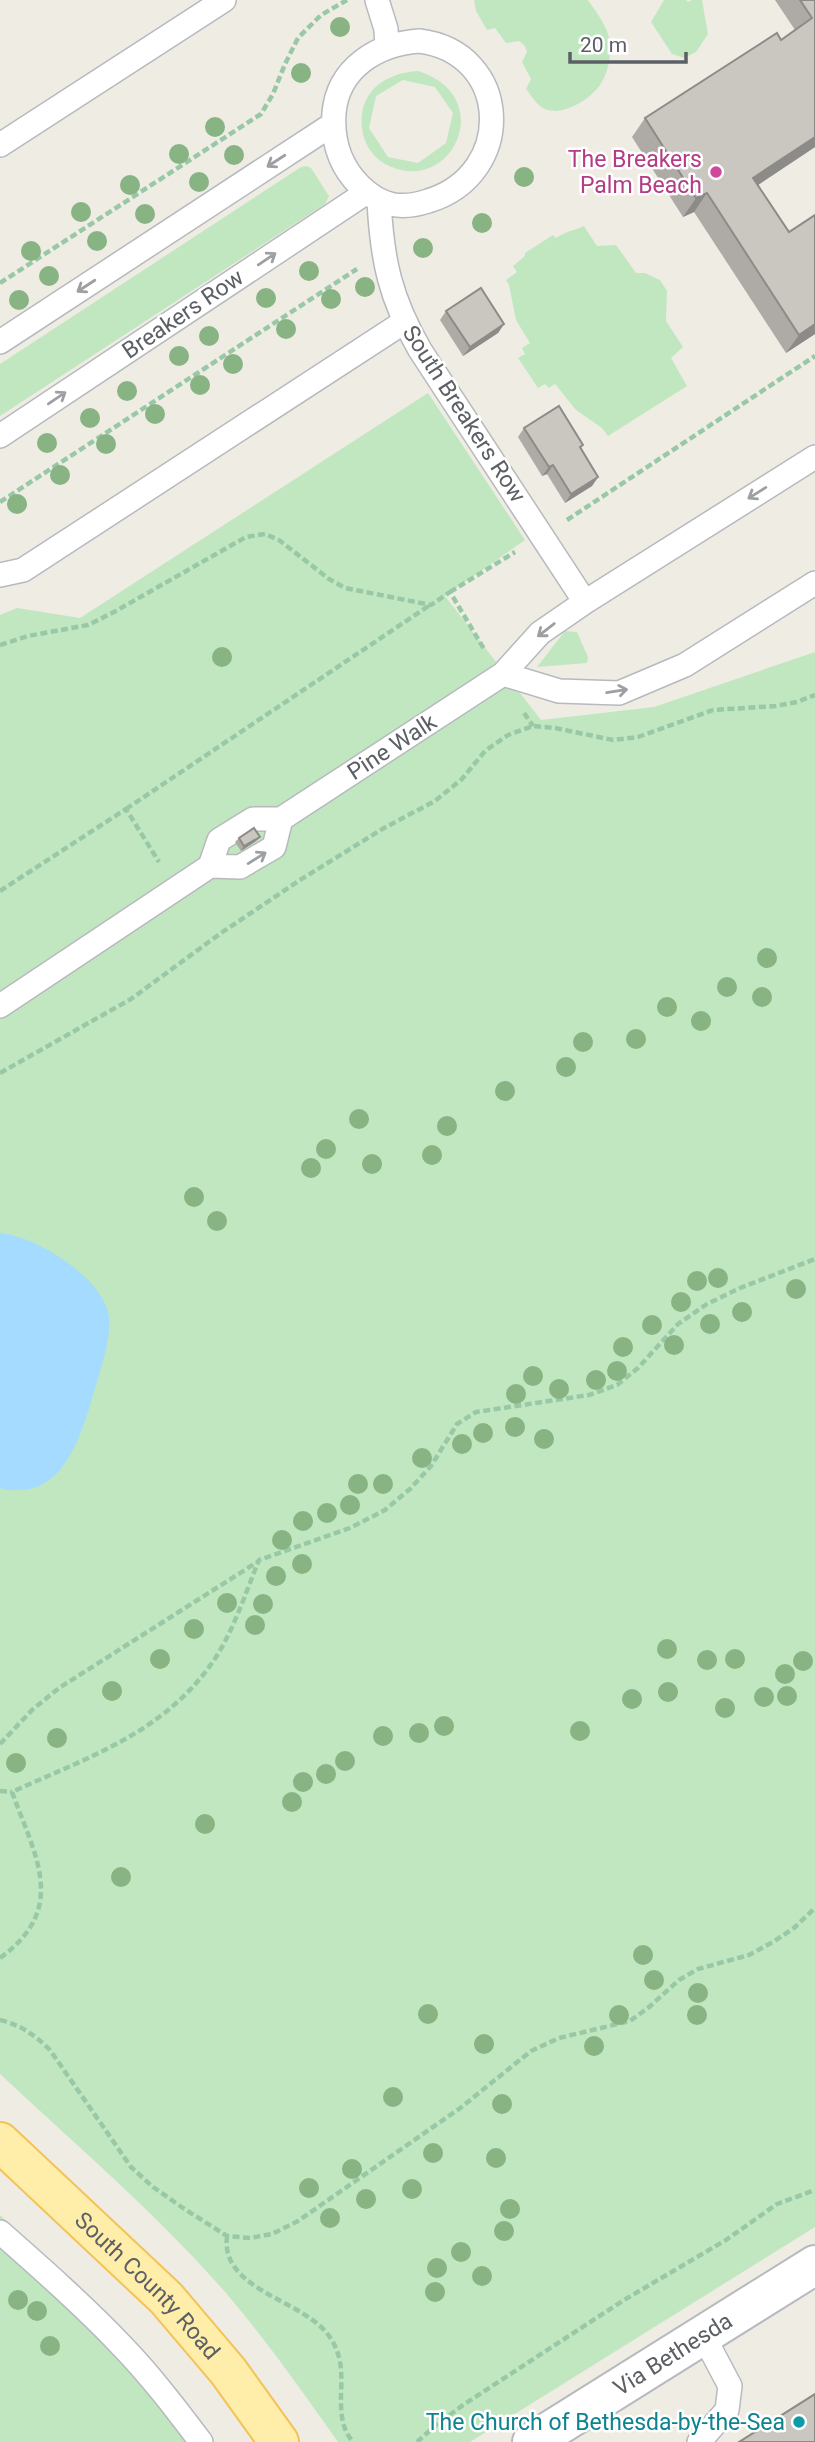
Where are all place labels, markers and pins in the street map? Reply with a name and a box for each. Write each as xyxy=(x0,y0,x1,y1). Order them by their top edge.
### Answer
place label: The Breakers Palm Beach xyxy=(568,146,702,199)
marker: The Breakers Palm Beach xyxy=(708,164,724,180)
place label: The Church of Bethesda-by-the-Sea xyxy=(426,2409,785,2436)
marker: The Church of Bethesda-by-the-Sea xyxy=(791,2414,807,2430)

